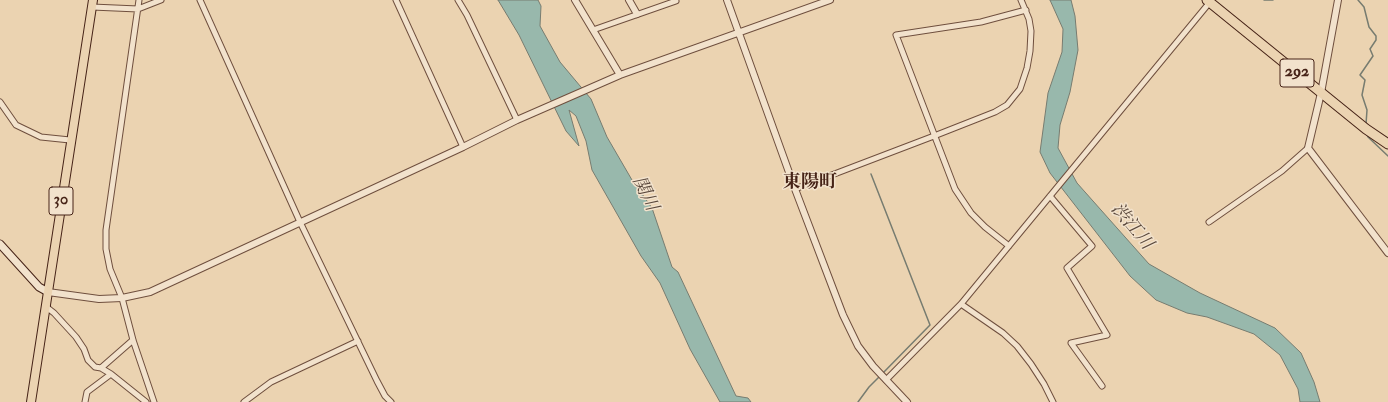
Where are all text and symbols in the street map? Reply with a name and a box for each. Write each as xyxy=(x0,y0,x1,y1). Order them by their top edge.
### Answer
road number: 292 xyxy=(1280,59,1314,87)
district label: 東陽町 xyxy=(783,172,837,194)
water label: 関川 xyxy=(626,173,662,215)
road number: 30 xyxy=(49,187,73,215)
water label: 渋江川 xyxy=(1105,199,1157,255)

